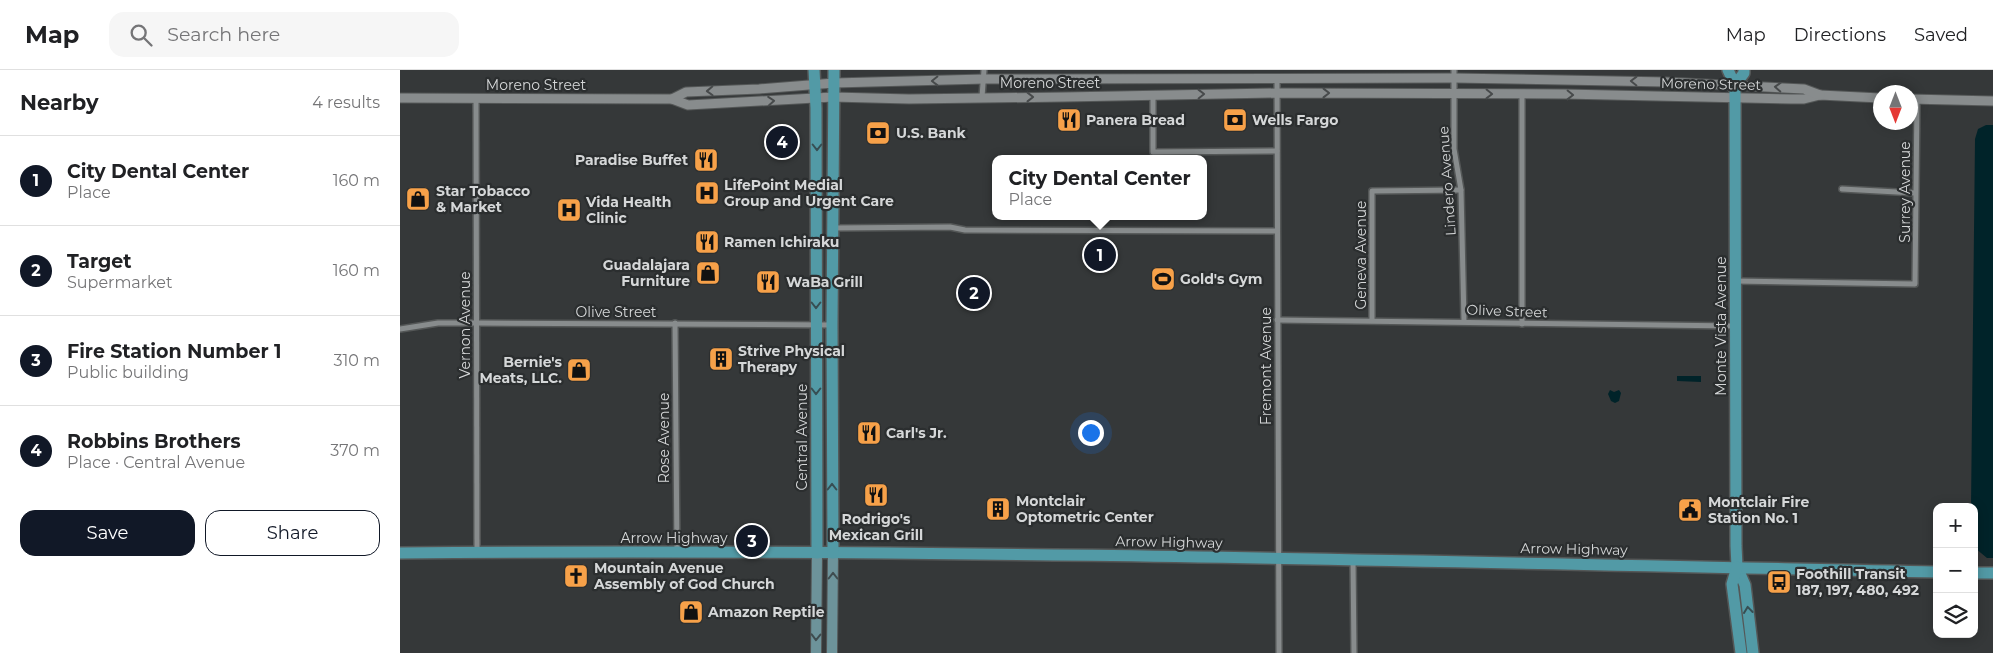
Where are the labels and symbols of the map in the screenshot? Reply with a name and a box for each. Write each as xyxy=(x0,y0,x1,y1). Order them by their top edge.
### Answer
street label: Moreno Street xyxy=(1000,74,1100,92)
street label: Moreno Street xyxy=(1661,74,1762,94)
one-way arrow xyxy=(931,75,939,86)
street label: Moreno Street xyxy=(486,76,586,94)
one-way arrow xyxy=(1630,76,1638,86)
one-way arrow xyxy=(1774,82,1782,93)
north arrow xyxy=(1873,85,1918,130)
one-way arrow xyxy=(705,86,713,97)
one-way arrow xyxy=(1323,88,1331,98)
one-way arrow xyxy=(1198,89,1206,100)
one-way arrow xyxy=(1486,89,1493,99)
one-way arrow xyxy=(1567,89,1575,100)
one-way arrow xyxy=(1027,92,1035,102)
one-way arrow xyxy=(767,95,775,106)
restaurant icon: Panera Bread xyxy=(1056,107,1082,133)
bank icon: Wells Fargo xyxy=(1222,107,1248,133)
place label: Panera Bread xyxy=(1086,111,1185,129)
place label: Wells Fargo xyxy=(1252,111,1338,129)
bank icon: U.S. Bank xyxy=(865,120,891,146)
pin: 4 xyxy=(766,123,798,161)
place label: U.S. Bank xyxy=(896,124,967,142)
street label: Lindero Avenue xyxy=(1434,125,1460,237)
street label: Surrey Avenue xyxy=(1896,141,1914,243)
one-way arrow xyxy=(812,144,822,152)
restaurant icon: Paradise Buffet xyxy=(693,147,719,173)
place label: Paradise Buffet xyxy=(575,151,688,169)
place label: LifePoint Medial Group and Urgent Care xyxy=(724,176,894,210)
hospital icon: LifePoint Medial Group and Urgent Care xyxy=(694,180,720,206)
place label: Star Tobacco & Market xyxy=(436,182,530,216)
shop icon: Star Tobacco & Market xyxy=(405,186,431,212)
place label: Vida Health Clinic xyxy=(585,193,671,227)
hospital icon: Vida Health Clinic xyxy=(556,197,582,223)
street label: Geneva Avenue xyxy=(1352,200,1370,310)
restaurant icon: Ramen Ichiraku xyxy=(694,229,720,255)
place label: Ramen Ichiraku xyxy=(724,233,840,251)
pin: 1 xyxy=(1084,236,1116,274)
place label: Guadalajara Furniture xyxy=(603,256,690,290)
street label: Monte Vista Avenue xyxy=(1712,256,1730,396)
shop icon: Guadalajara Furniture xyxy=(695,260,721,286)
sports icon: Gold's Gym xyxy=(1150,266,1176,292)
restaurant icon: WaBa Grill xyxy=(755,269,781,295)
place label: Gold's Gym xyxy=(1180,270,1262,288)
street label: Vernon Avenue xyxy=(456,271,474,379)
place label: WaBa Grill xyxy=(786,273,863,291)
pin: 2 xyxy=(958,274,990,312)
street label: Olive Street xyxy=(1466,301,1548,321)
one-way arrow xyxy=(811,302,821,309)
street label: Olive Street xyxy=(575,303,657,321)
street label: Fremont Avenue xyxy=(1257,307,1275,425)
place label: Strive Physical Therapy xyxy=(738,342,845,376)
building icon: Strive Physical Therapy xyxy=(708,346,734,372)
place label: Bernie's Meats, LLC. xyxy=(479,353,563,387)
shop icon: Bernie's Meats, LLC. xyxy=(566,357,592,383)
street label: Central Avenue xyxy=(793,384,811,490)
one-way arrow xyxy=(811,388,821,395)
street label: Rose Avenue xyxy=(655,393,673,483)
restaurant icon: Carl's Jr. xyxy=(856,420,882,446)
your location xyxy=(1078,420,1104,446)
place label: Carl's Jr. xyxy=(886,424,947,442)
restaurant icon: Rodrigo's Mexican Grill xyxy=(863,482,889,508)
one-way arrow xyxy=(827,483,837,490)
place label: Montclair Optometric Center xyxy=(1016,492,1154,526)
place label: Montclair Fire Station No. 1 xyxy=(1708,493,1809,527)
building icon: Montclair Optometric Center xyxy=(985,496,1011,522)
public building icon: Montclair Fire Station No. 1 xyxy=(1677,497,1703,523)
place label: Rodrigo's Mexican Grill xyxy=(829,510,923,544)
pin: 3 xyxy=(736,522,768,560)
street label: Arrow Highway xyxy=(620,529,728,547)
street label: Arrow Highway xyxy=(1115,532,1223,552)
street label: Arrow Highway xyxy=(1520,539,1628,559)
place label: Mountain Avenue Assembly of God Church xyxy=(593,559,775,593)
church icon: Mountain Avenue Assembly of God Church xyxy=(563,563,589,589)
place label: Foothill Transit 187, 197, 480, 492 xyxy=(1796,565,1919,599)
bus stop icon: Foothill Transit 187, 197, 480, 492 xyxy=(1766,569,1792,595)
one-way arrow xyxy=(827,572,838,580)
shop icon: Amazon Reptile xyxy=(678,599,704,625)
place label: Amazon Reptile xyxy=(707,603,825,621)
one-way arrow xyxy=(1743,605,1754,613)
one-way arrow xyxy=(811,634,821,641)

